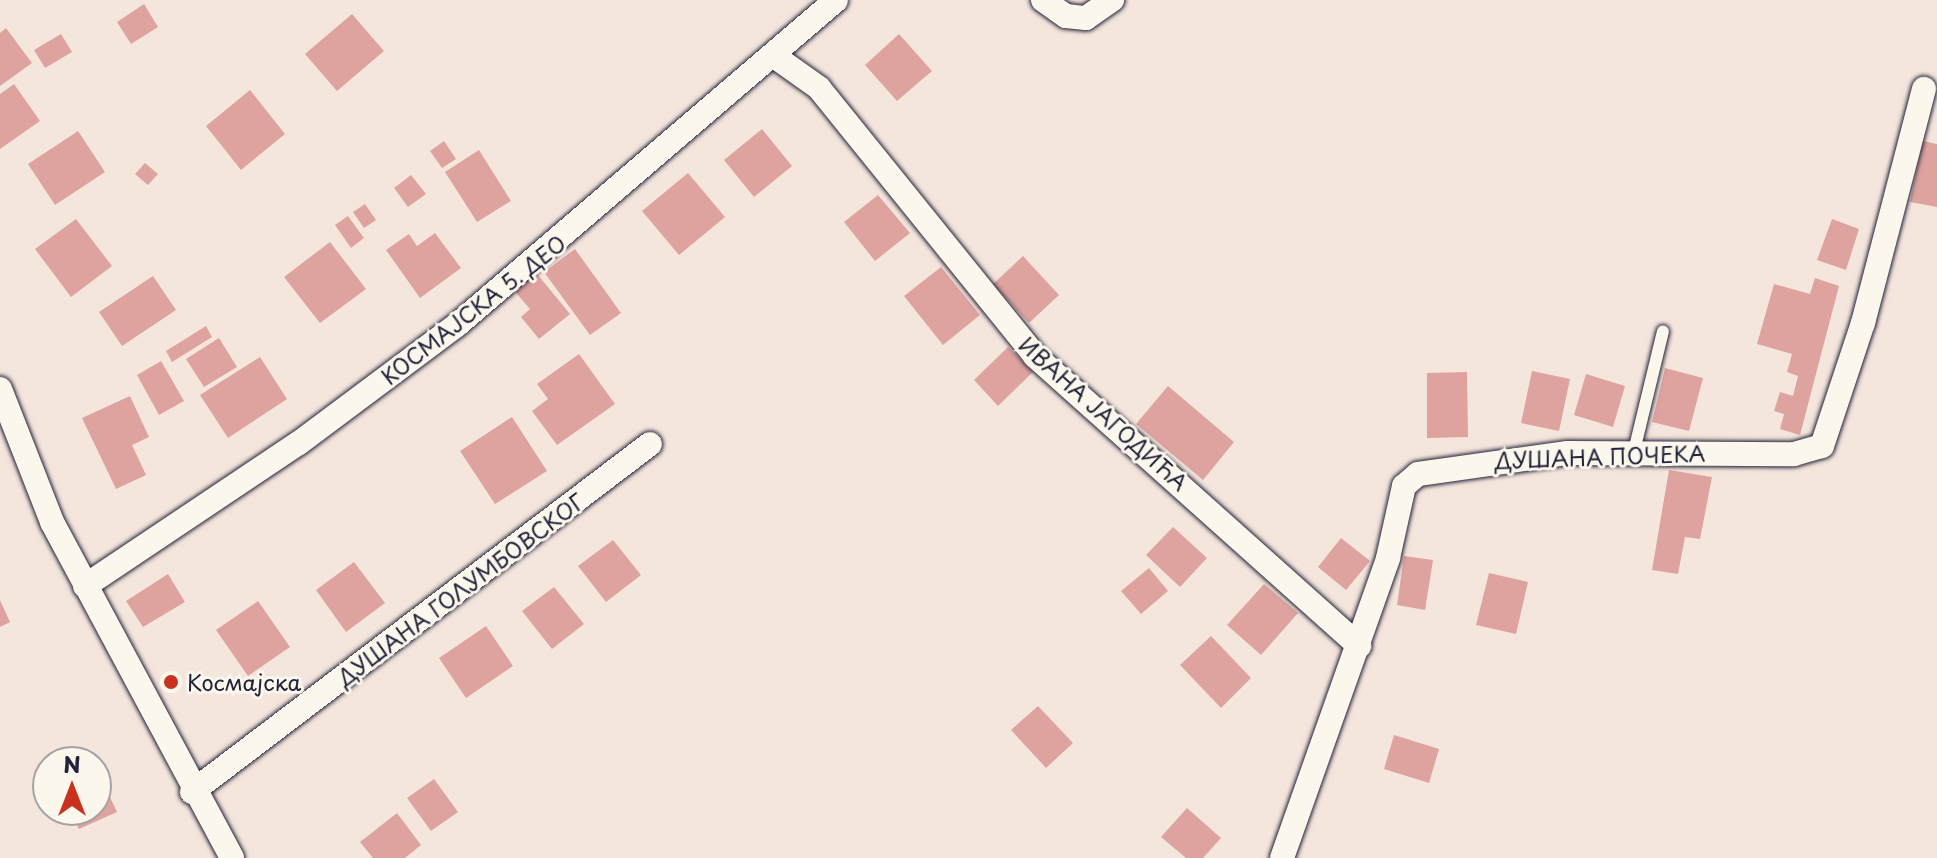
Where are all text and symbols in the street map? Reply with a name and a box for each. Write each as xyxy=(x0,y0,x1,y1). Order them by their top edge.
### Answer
street label: КОСМАЈСКА 5. ДЕО xyxy=(375,229,571,389)
street label: ИВАНА ЈАГОДИЋА xyxy=(1015,331,1193,495)
street label: ДУШАНА ПОЧЕКА xyxy=(1494,439,1706,473)
street label: ДУШАНА ГОЛУМБОВСКОГ xyxy=(331,488,589,690)
place label: Космајска xyxy=(187,669,301,695)
marker: Космајска xyxy=(162,673,180,691)
north arrow xyxy=(32,746,112,826)
text: N xyxy=(63,747,81,780)

